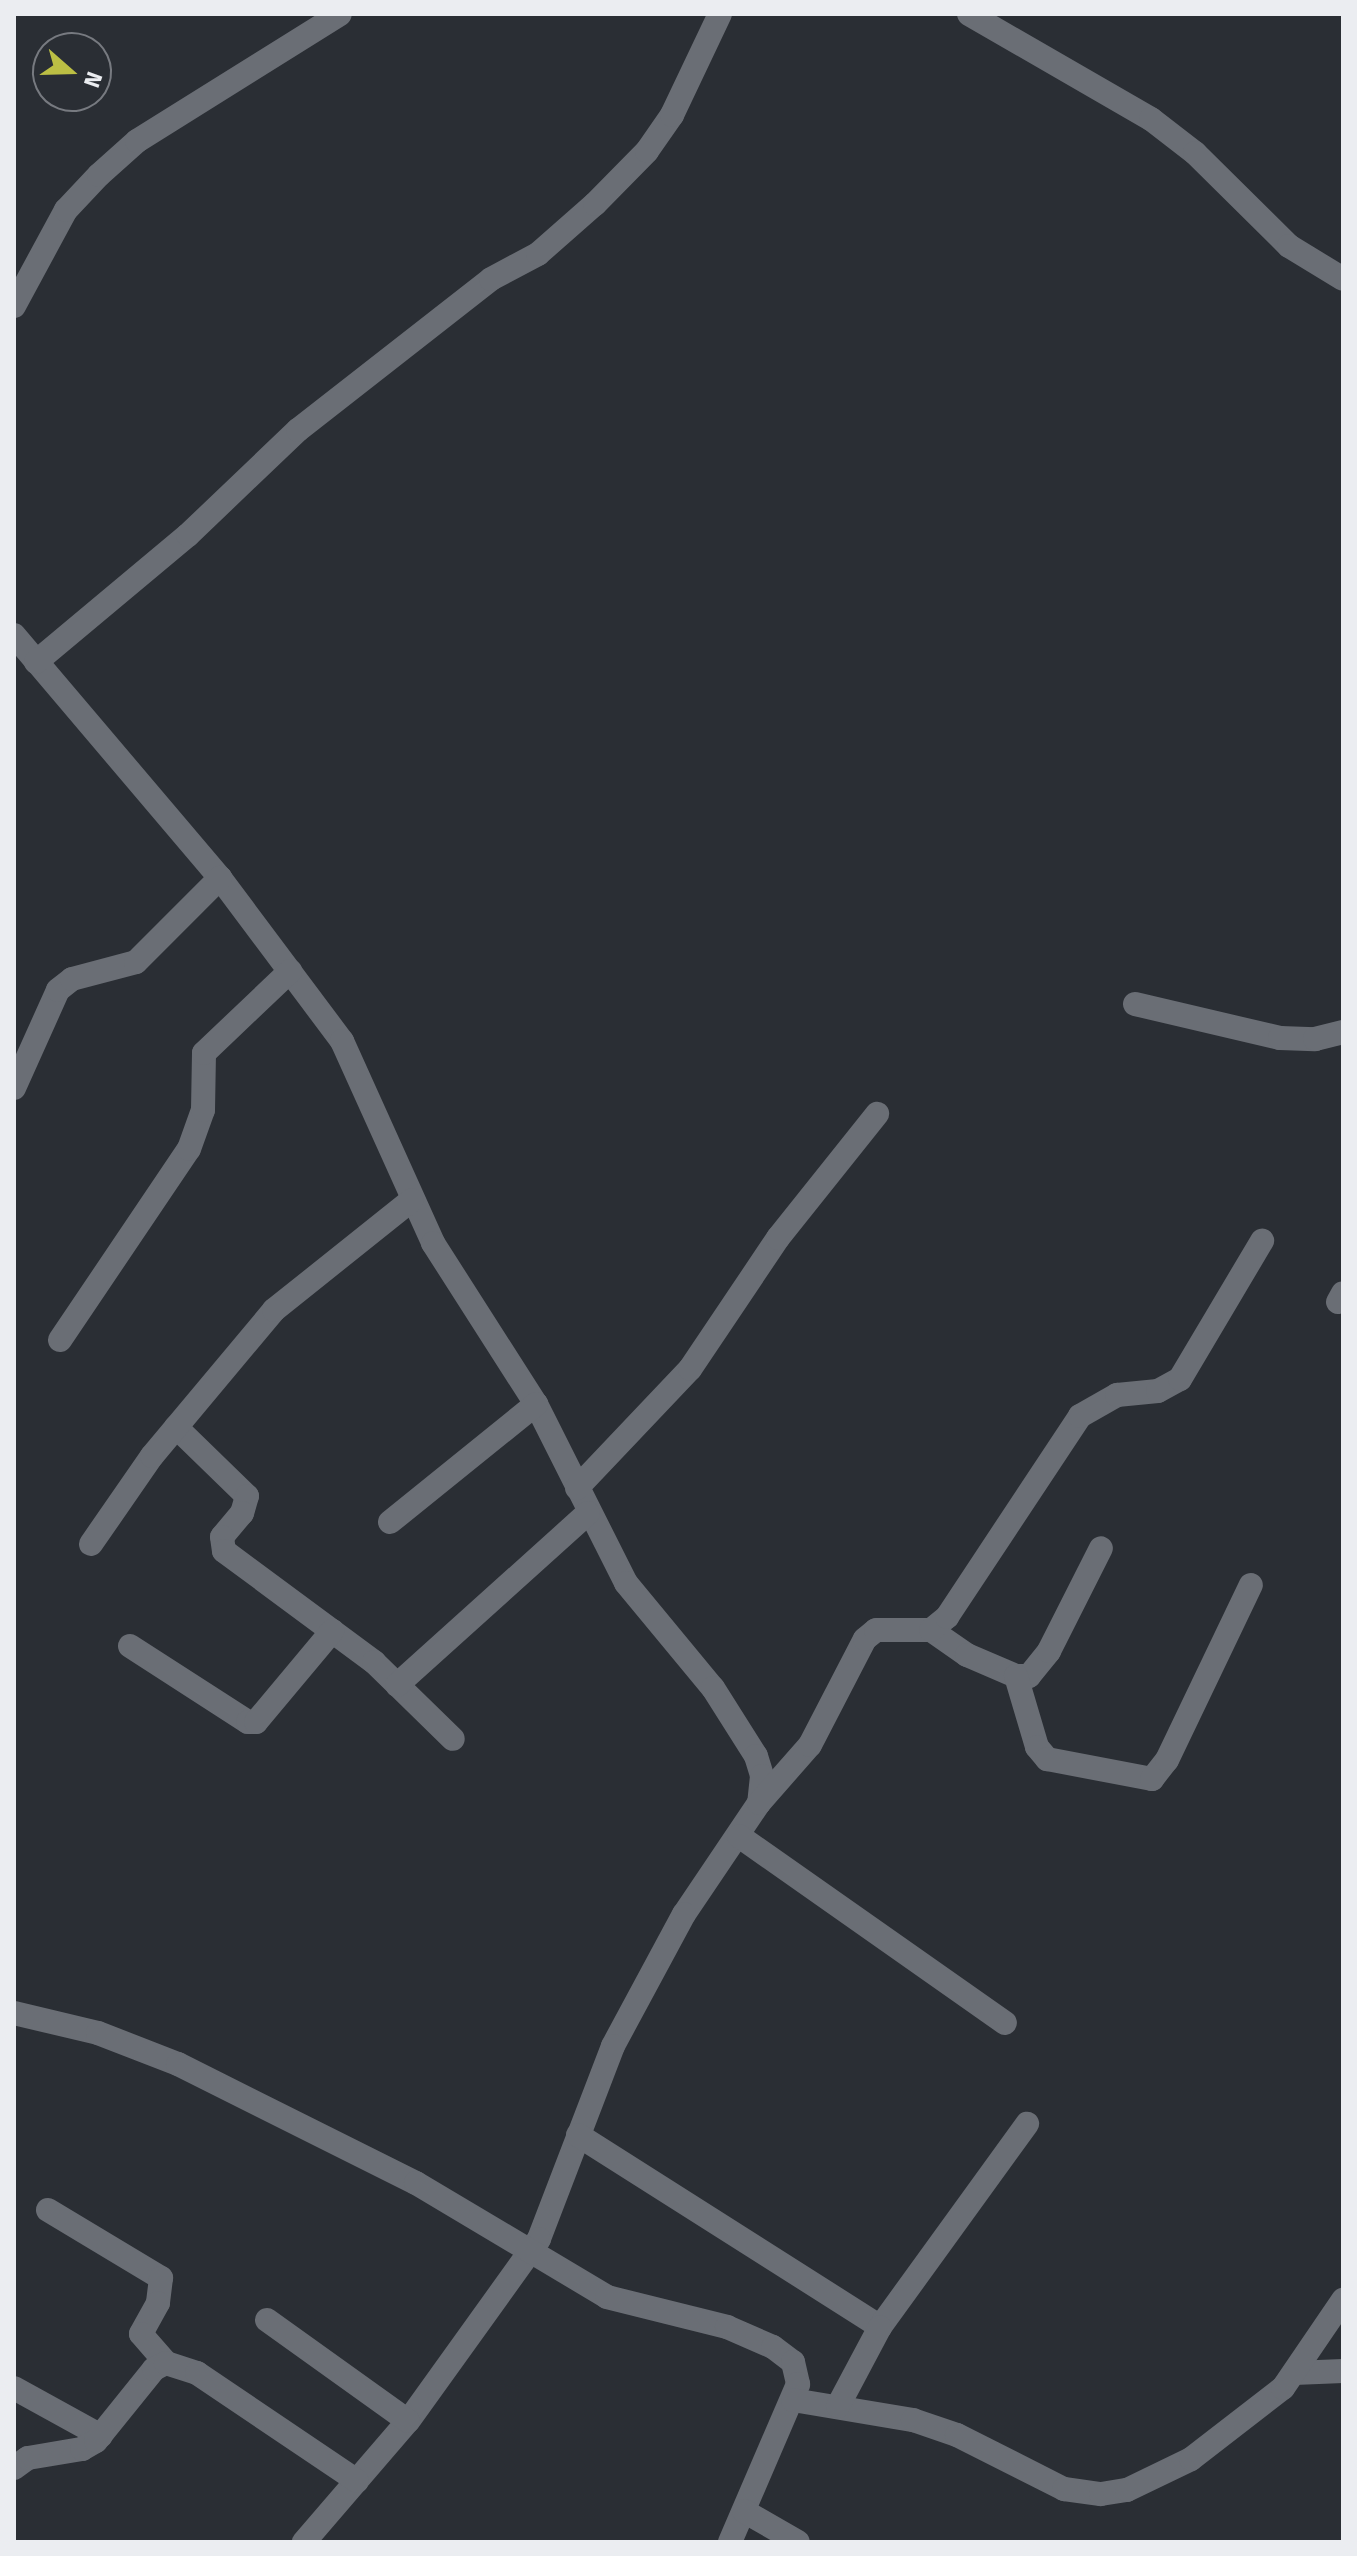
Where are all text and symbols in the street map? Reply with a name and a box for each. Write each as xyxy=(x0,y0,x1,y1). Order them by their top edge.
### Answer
north arrow xyxy=(32,32,112,112)
text: N xyxy=(78,68,108,91)

